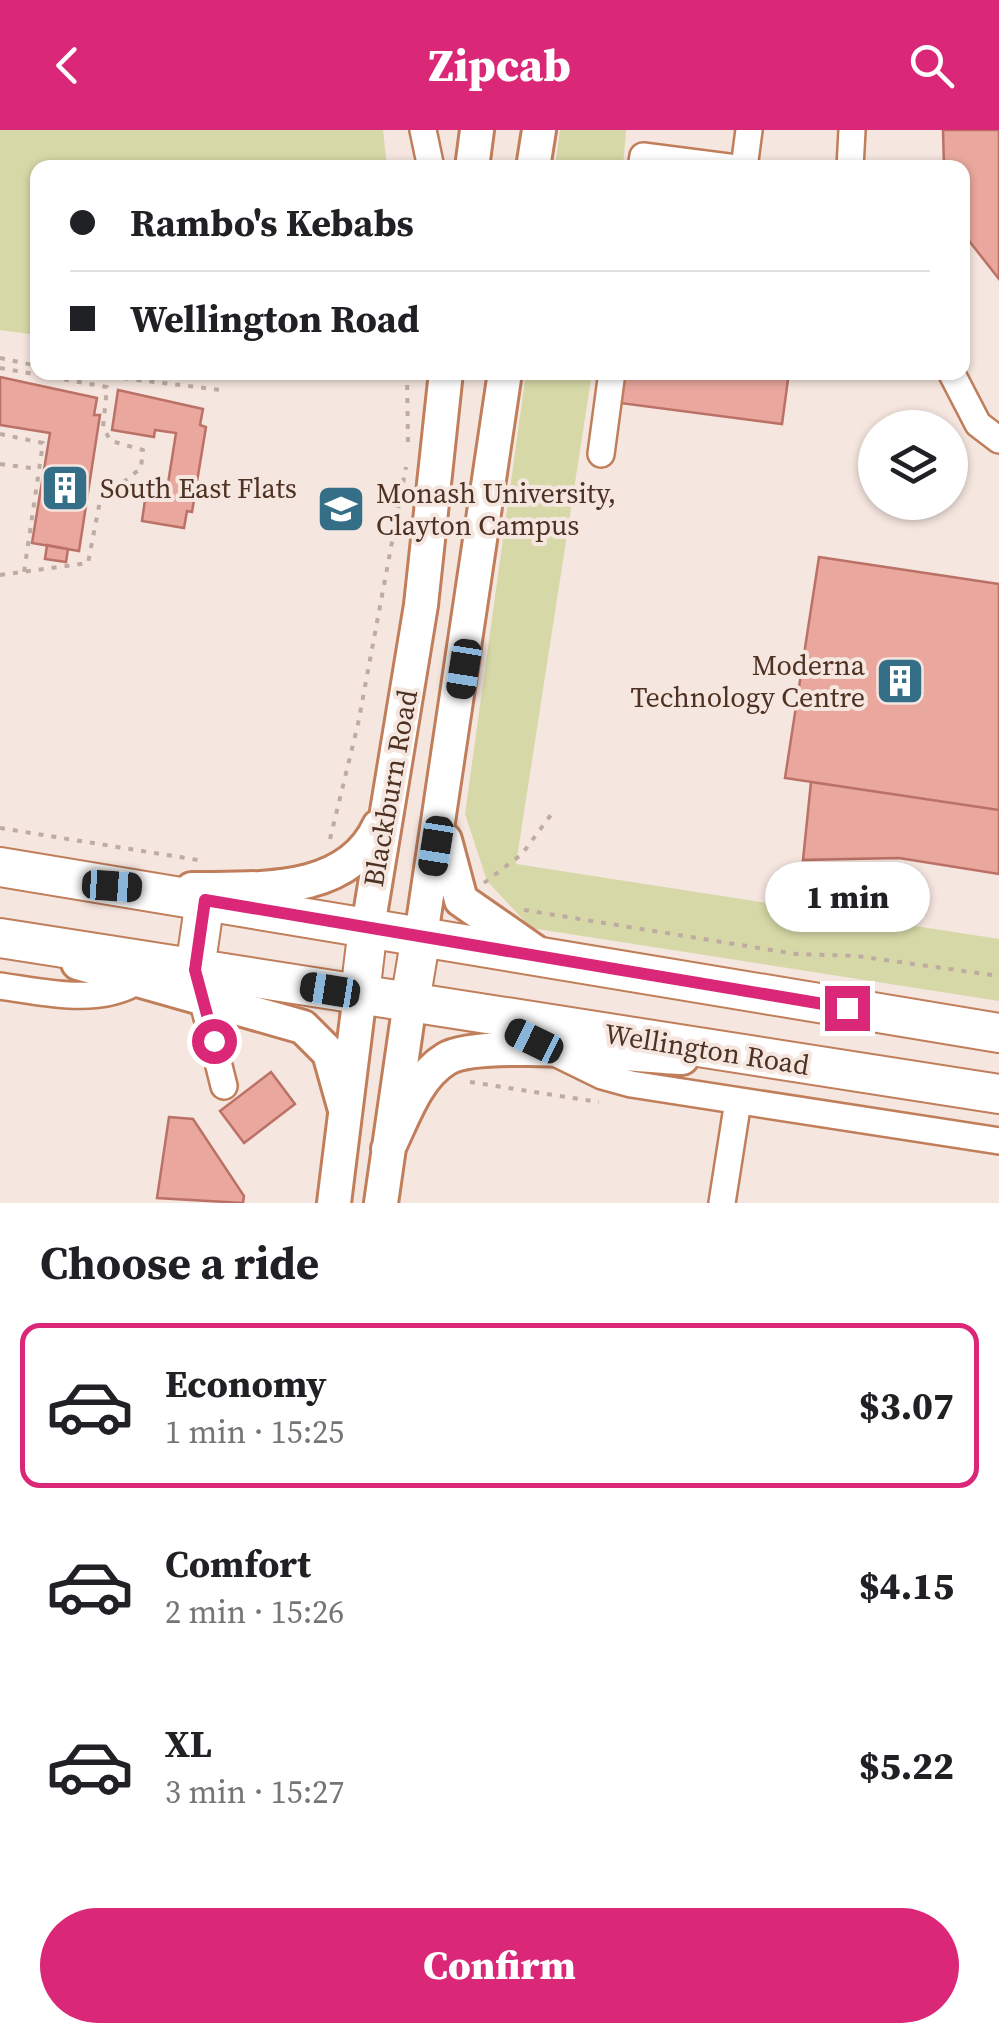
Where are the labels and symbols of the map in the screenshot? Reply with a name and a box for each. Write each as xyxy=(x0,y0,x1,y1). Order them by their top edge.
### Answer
building icon: South East Flats xyxy=(39,462,91,514)
place label: South East Flats xyxy=(100,469,297,507)
place label: Monash University, Clayton Campus xyxy=(376,474,616,544)
school or university icon: Monash University, Clayton Campus xyxy=(315,483,367,535)
car xyxy=(444,637,484,701)
place label: Moderna Technology Centre xyxy=(630,646,866,716)
building icon: Moderna Technology Centre xyxy=(874,655,926,707)
street label: Blackburn Road xyxy=(354,686,426,889)
car xyxy=(416,814,456,878)
callout: 1 min xyxy=(764,863,930,933)
car xyxy=(81,869,143,903)
car xyxy=(298,970,362,1010)
route end xyxy=(825,986,870,1031)
car xyxy=(500,1014,568,1068)
street label: Wellington Road xyxy=(602,1014,812,1084)
route start xyxy=(192,1019,237,1064)

